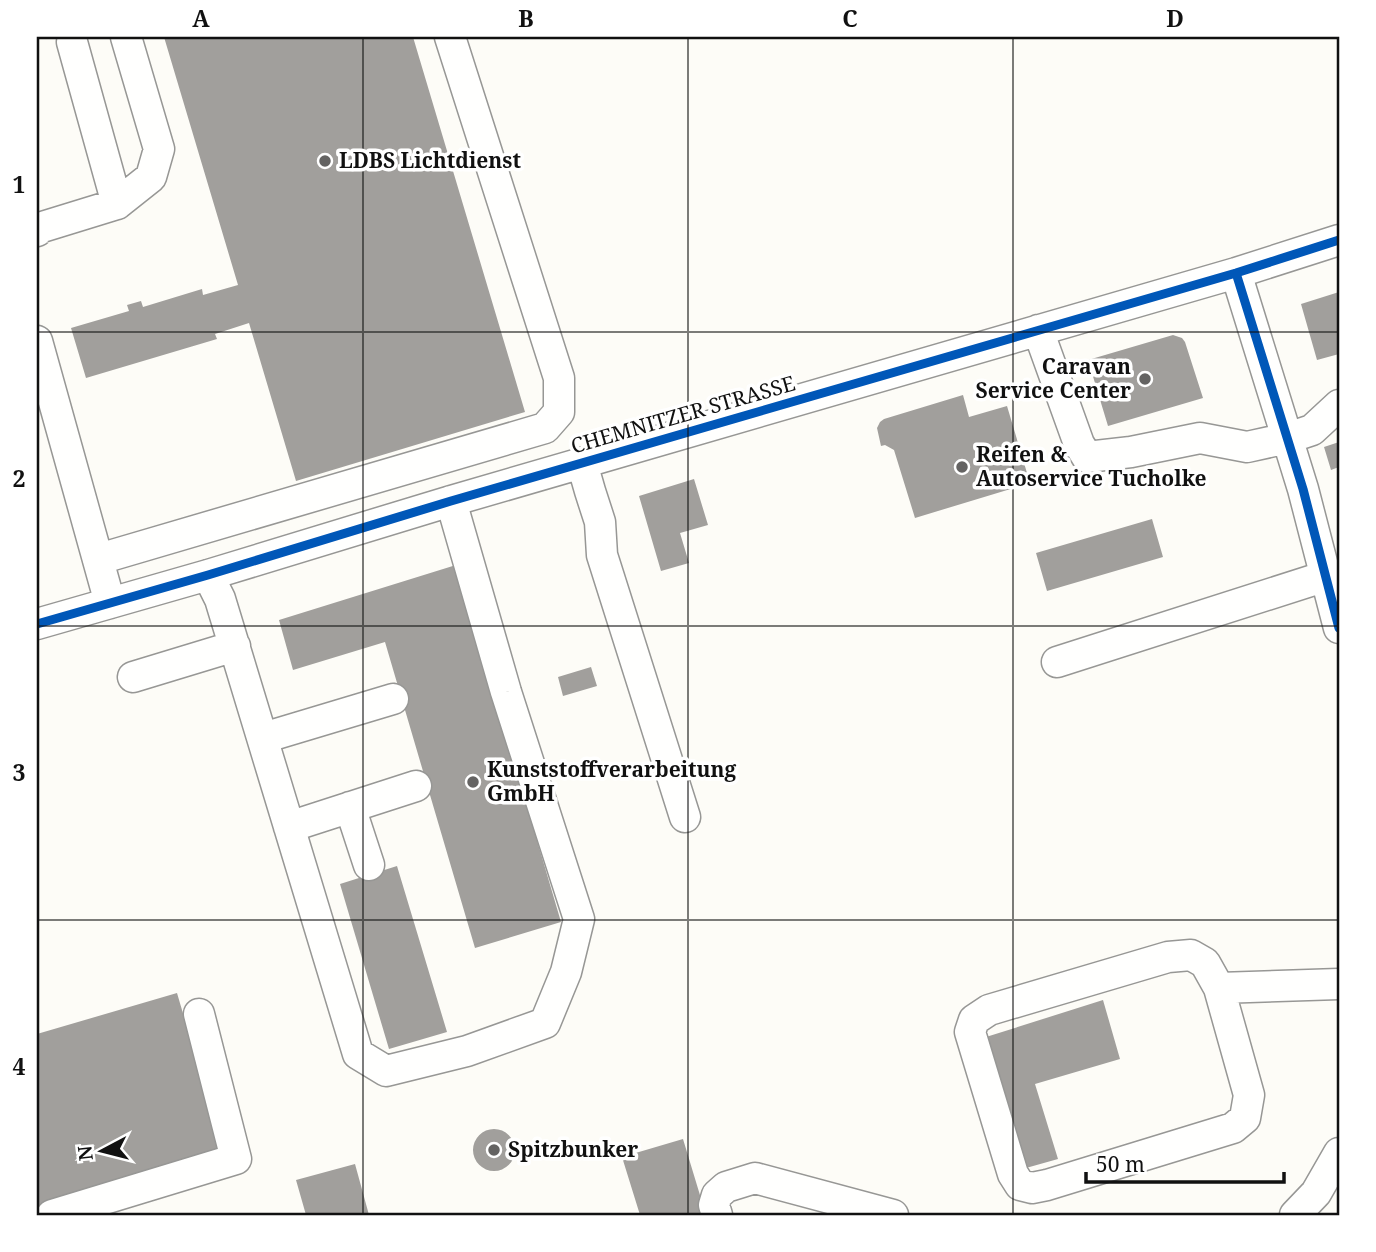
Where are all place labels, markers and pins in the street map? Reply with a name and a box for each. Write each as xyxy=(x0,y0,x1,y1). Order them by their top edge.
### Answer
place label: LDBS Lichtdienst xyxy=(339,146,521,174)
marker: LDBS Lichtdienst xyxy=(317,153,333,169)
place label: Caravan Service Center xyxy=(976,352,1131,404)
marker: Caravan Service Center xyxy=(1137,371,1153,387)
place label: Reifen & Autoservice Tucholke xyxy=(976,440,1207,492)
marker: Reifen & Autoservice Tucholke xyxy=(954,459,970,475)
place label: Kunststoffverarbeitung GmbH xyxy=(487,755,737,807)
marker: Kunststoffverarbeitung GmbH xyxy=(465,774,481,790)
place label: Spitzbunker xyxy=(508,1135,638,1163)
marker: Spitzbunker xyxy=(486,1142,502,1158)

